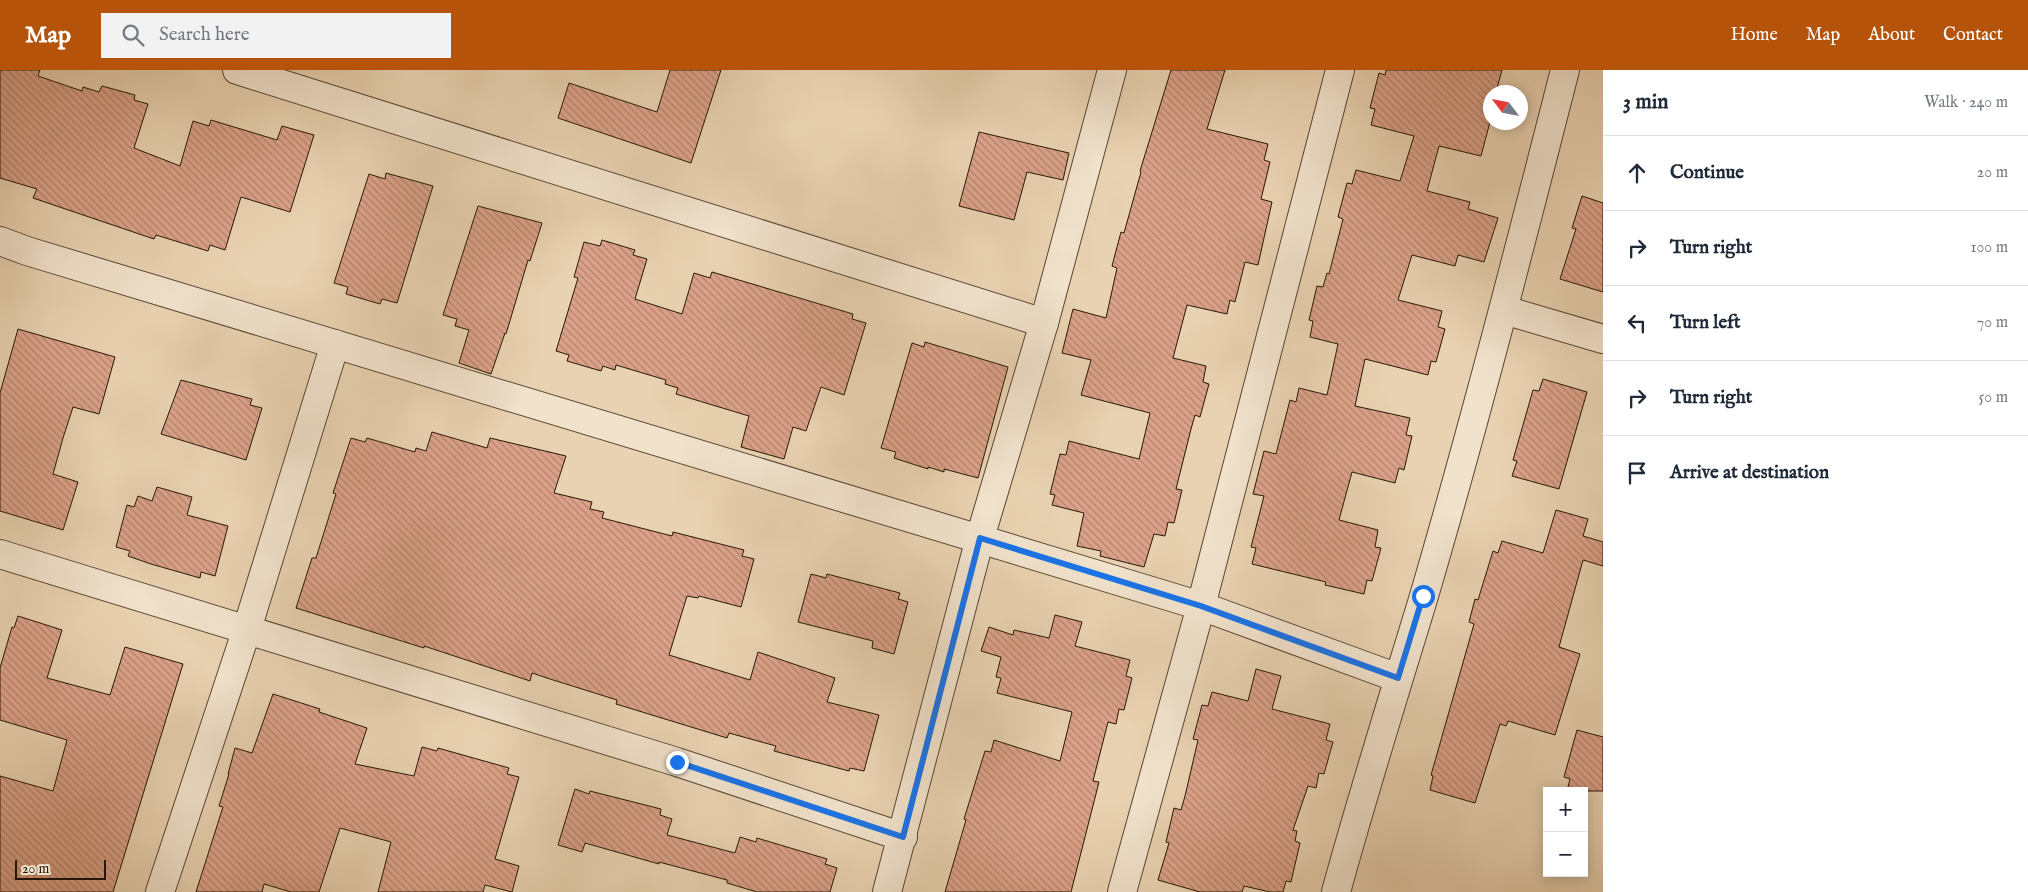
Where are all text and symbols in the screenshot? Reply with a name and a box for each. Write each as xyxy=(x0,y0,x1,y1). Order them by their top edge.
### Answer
search box xyxy=(101,13,451,58)
text: Map xyxy=(25,20,71,51)
icon: search xyxy=(119,21,147,49)
text: Search here xyxy=(159,23,250,47)
text: Home xyxy=(1731,24,1778,47)
text: Map xyxy=(1806,24,1840,47)
text: About xyxy=(1868,24,1915,47)
text: Contact xyxy=(1943,24,2003,47)
north arrow xyxy=(1483,85,1528,130)
text: 3 min xyxy=(1623,89,1668,116)
text: Walk · 240 m xyxy=(1924,93,2008,113)
icon: ahead xyxy=(1623,159,1651,187)
text: Continue xyxy=(1670,161,1744,185)
text: 20 m xyxy=(1977,163,2008,183)
icon: right xyxy=(1623,234,1651,262)
text: Turn right xyxy=(1670,236,1752,260)
text: 100 m xyxy=(1971,238,2008,258)
icon: left xyxy=(1623,309,1651,337)
text: Turn left xyxy=(1670,311,1741,335)
text: 70 m xyxy=(1977,313,2008,333)
icon: right xyxy=(1623,384,1651,412)
text: Turn right xyxy=(1670,386,1752,410)
text: 50 m xyxy=(1979,388,2008,408)
icon: arrive xyxy=(1623,459,1651,487)
text: Arrive at destination xyxy=(1670,461,1829,485)
route start xyxy=(1412,585,1435,608)
route end xyxy=(666,751,689,774)
map controls xyxy=(1543,787,1588,877)
button: + xyxy=(1543,787,1588,832)
button: − xyxy=(1543,832,1588,877)
scale bar xyxy=(15,857,106,880)
text: 20 m xyxy=(22,860,49,878)

